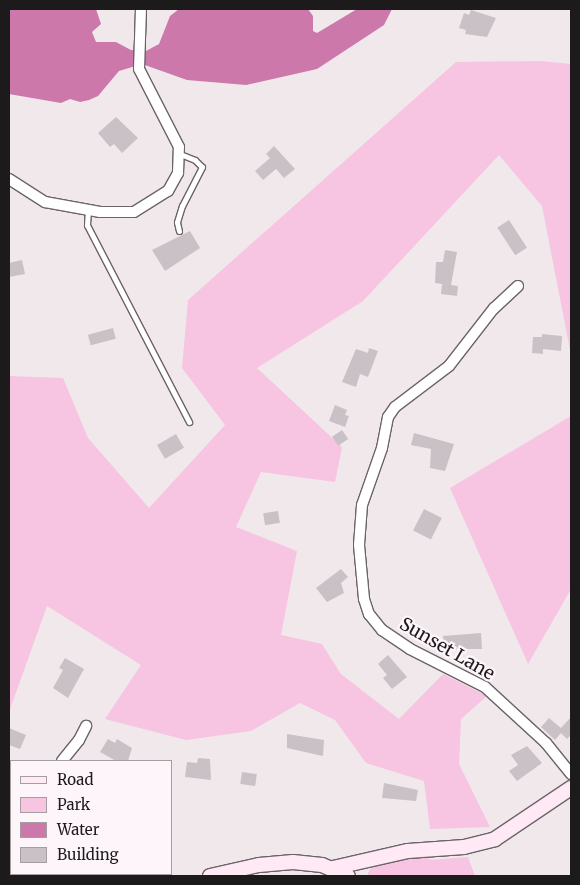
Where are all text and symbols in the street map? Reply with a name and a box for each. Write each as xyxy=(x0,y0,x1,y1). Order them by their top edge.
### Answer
street label: Sunset Lane xyxy=(396,613,498,685)
legend xyxy=(10,760,172,875)
text: Road xyxy=(57,770,93,789)
text: Park xyxy=(57,795,90,814)
text: Water xyxy=(57,820,99,839)
text: Building xyxy=(57,845,119,864)

